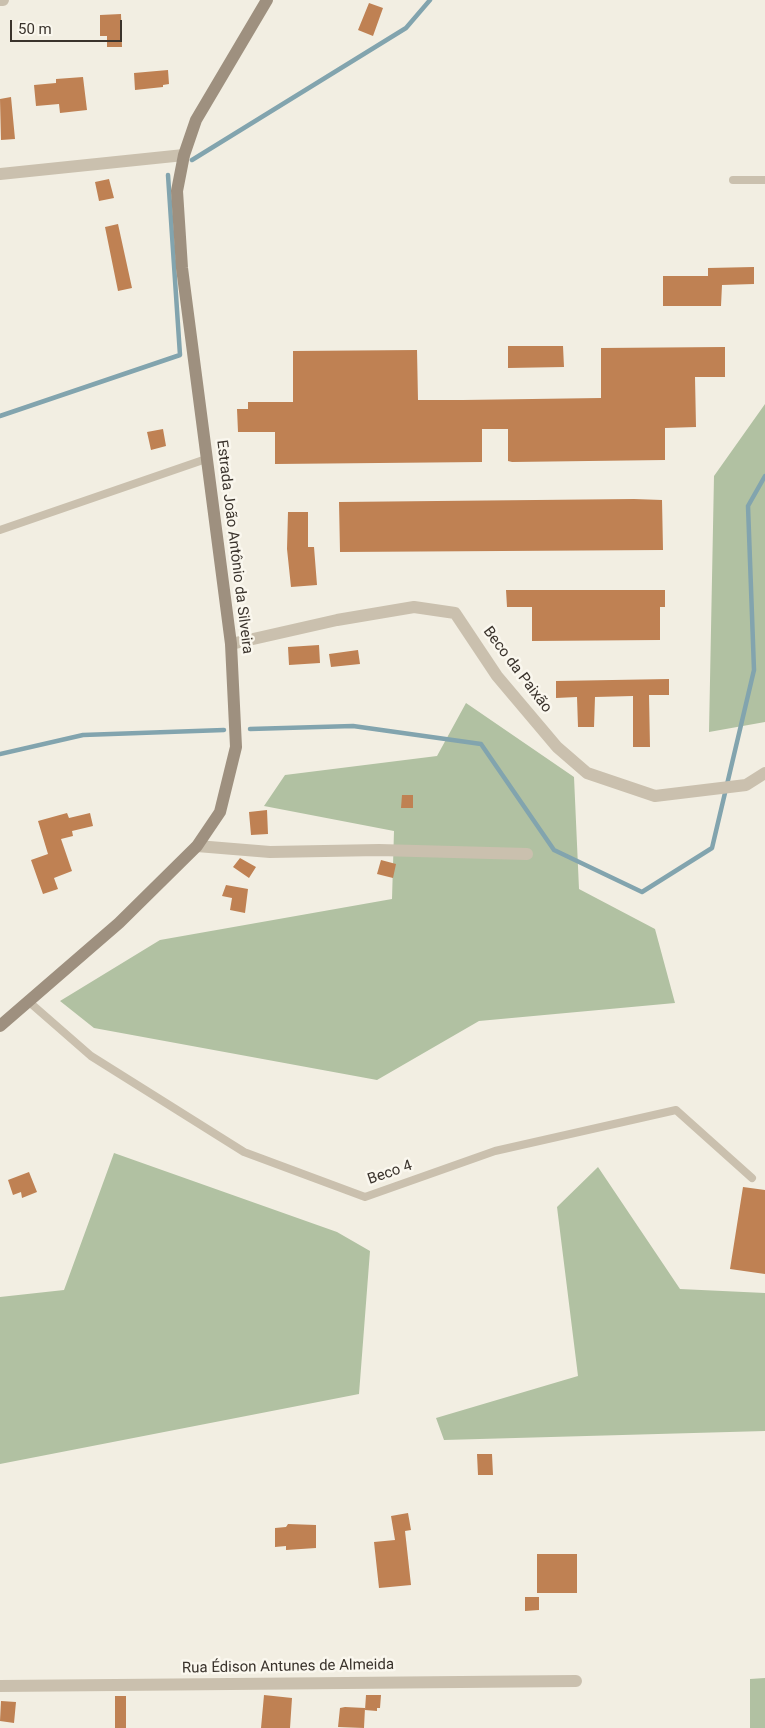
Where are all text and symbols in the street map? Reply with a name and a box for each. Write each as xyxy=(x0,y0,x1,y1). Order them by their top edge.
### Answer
scale bar xyxy=(12,10,125,42)
text: 50 m xyxy=(18,20,52,38)
street label: Estrada João Antônio da Silveira xyxy=(212,439,256,655)
street label: Beco da Paixão xyxy=(479,623,555,717)
street label: Beco 4 xyxy=(365,1157,415,1189)
street label: Rua Édison Antunes de Almeida xyxy=(182,1656,394,1678)

